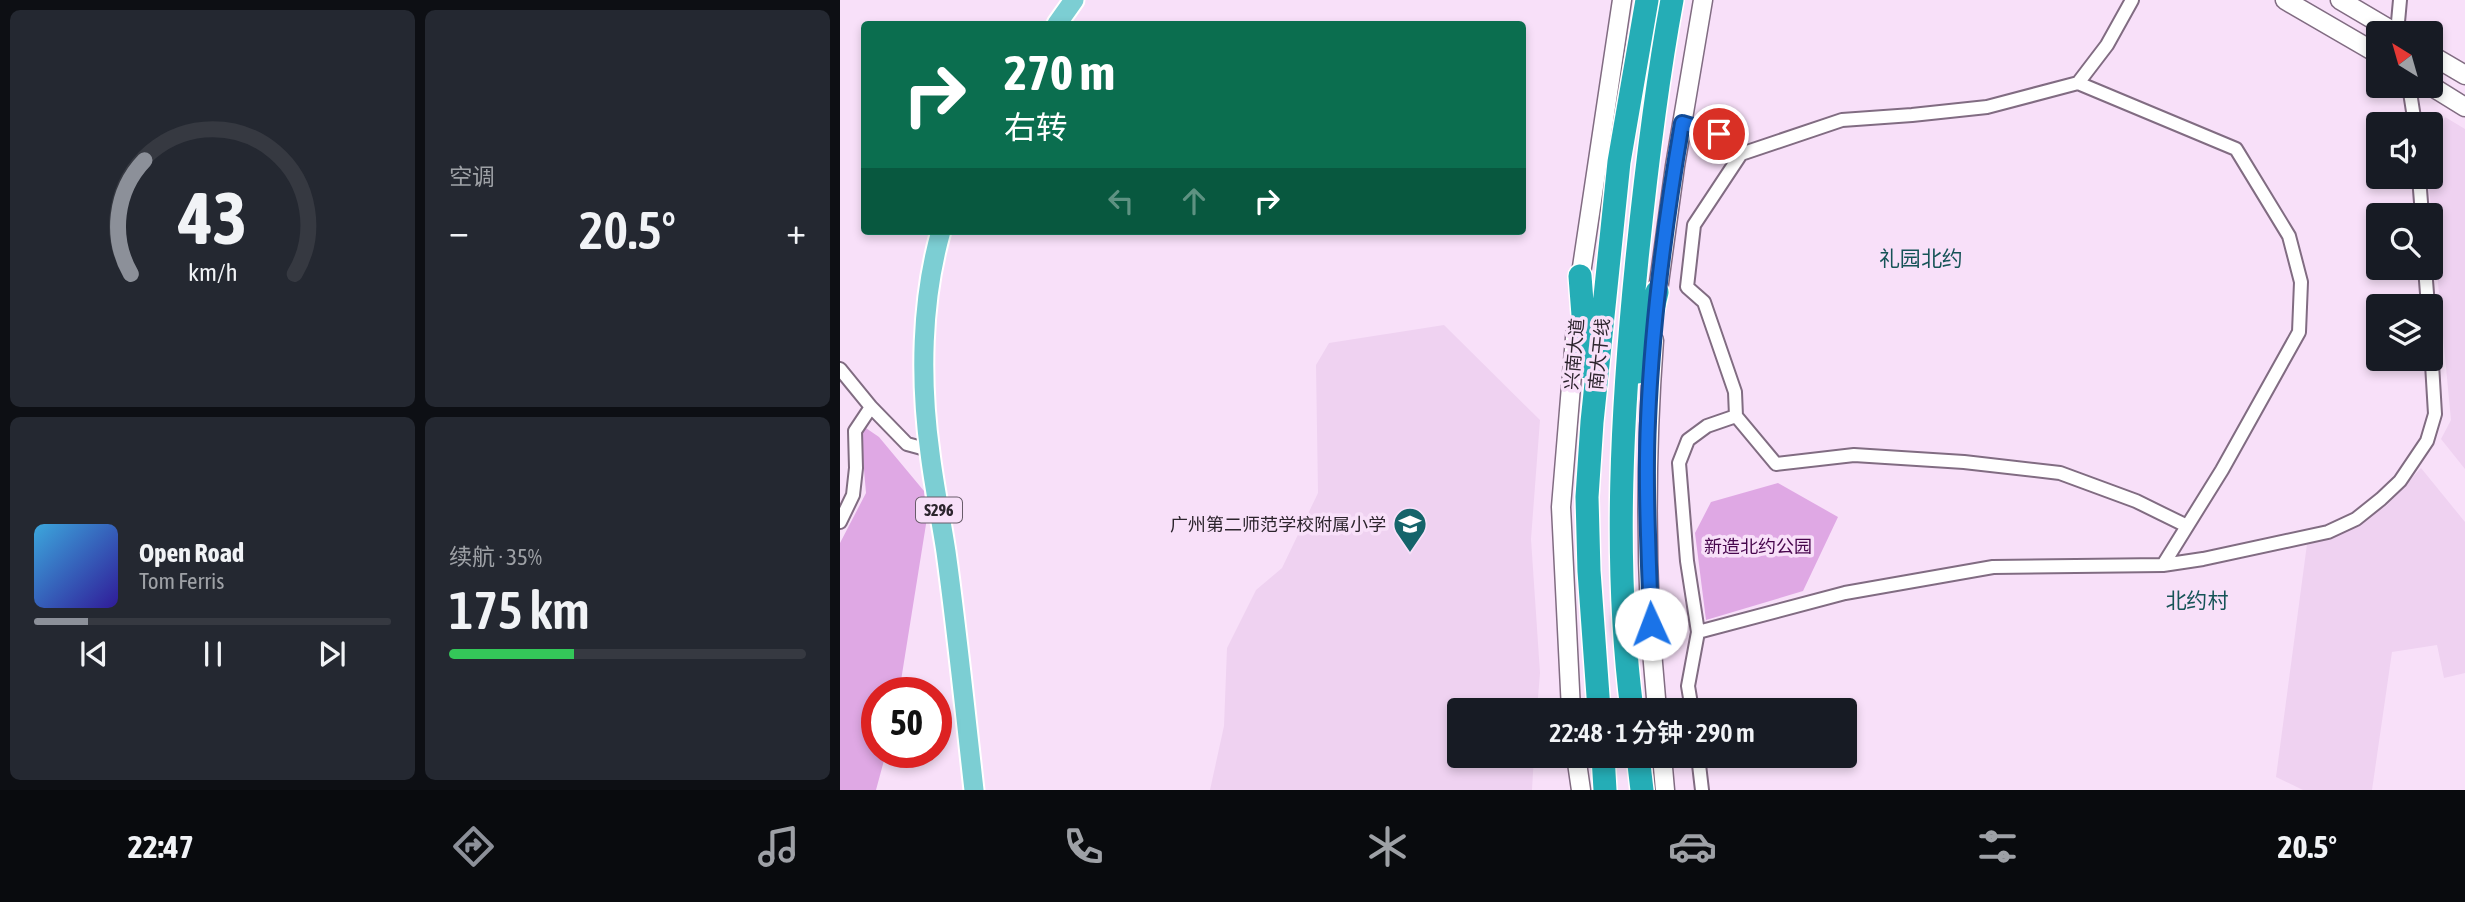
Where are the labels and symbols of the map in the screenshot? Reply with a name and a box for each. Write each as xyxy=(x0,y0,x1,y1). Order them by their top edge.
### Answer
north arrow xyxy=(2366,21,2443,98)
pin xyxy=(1689,104,1749,164)
district label: 礼园北约 xyxy=(1879,246,1963,270)
street label: 兴南大道 xyxy=(1560,317,1588,391)
street label: 南大干线 xyxy=(1585,317,1613,391)
road number: S296 xyxy=(916,498,962,523)
school or university icon: 广州第二师范学校附属小学 xyxy=(1391,505,1429,554)
place label: 广州第二师范学校附属小学 xyxy=(1170,514,1386,535)
park label: 新造北约公园 xyxy=(1704,536,1812,557)
position arrow xyxy=(1614,587,1688,661)
district label: 北约村 xyxy=(2166,588,2229,612)
speed limit sign: 50 xyxy=(861,677,952,768)

